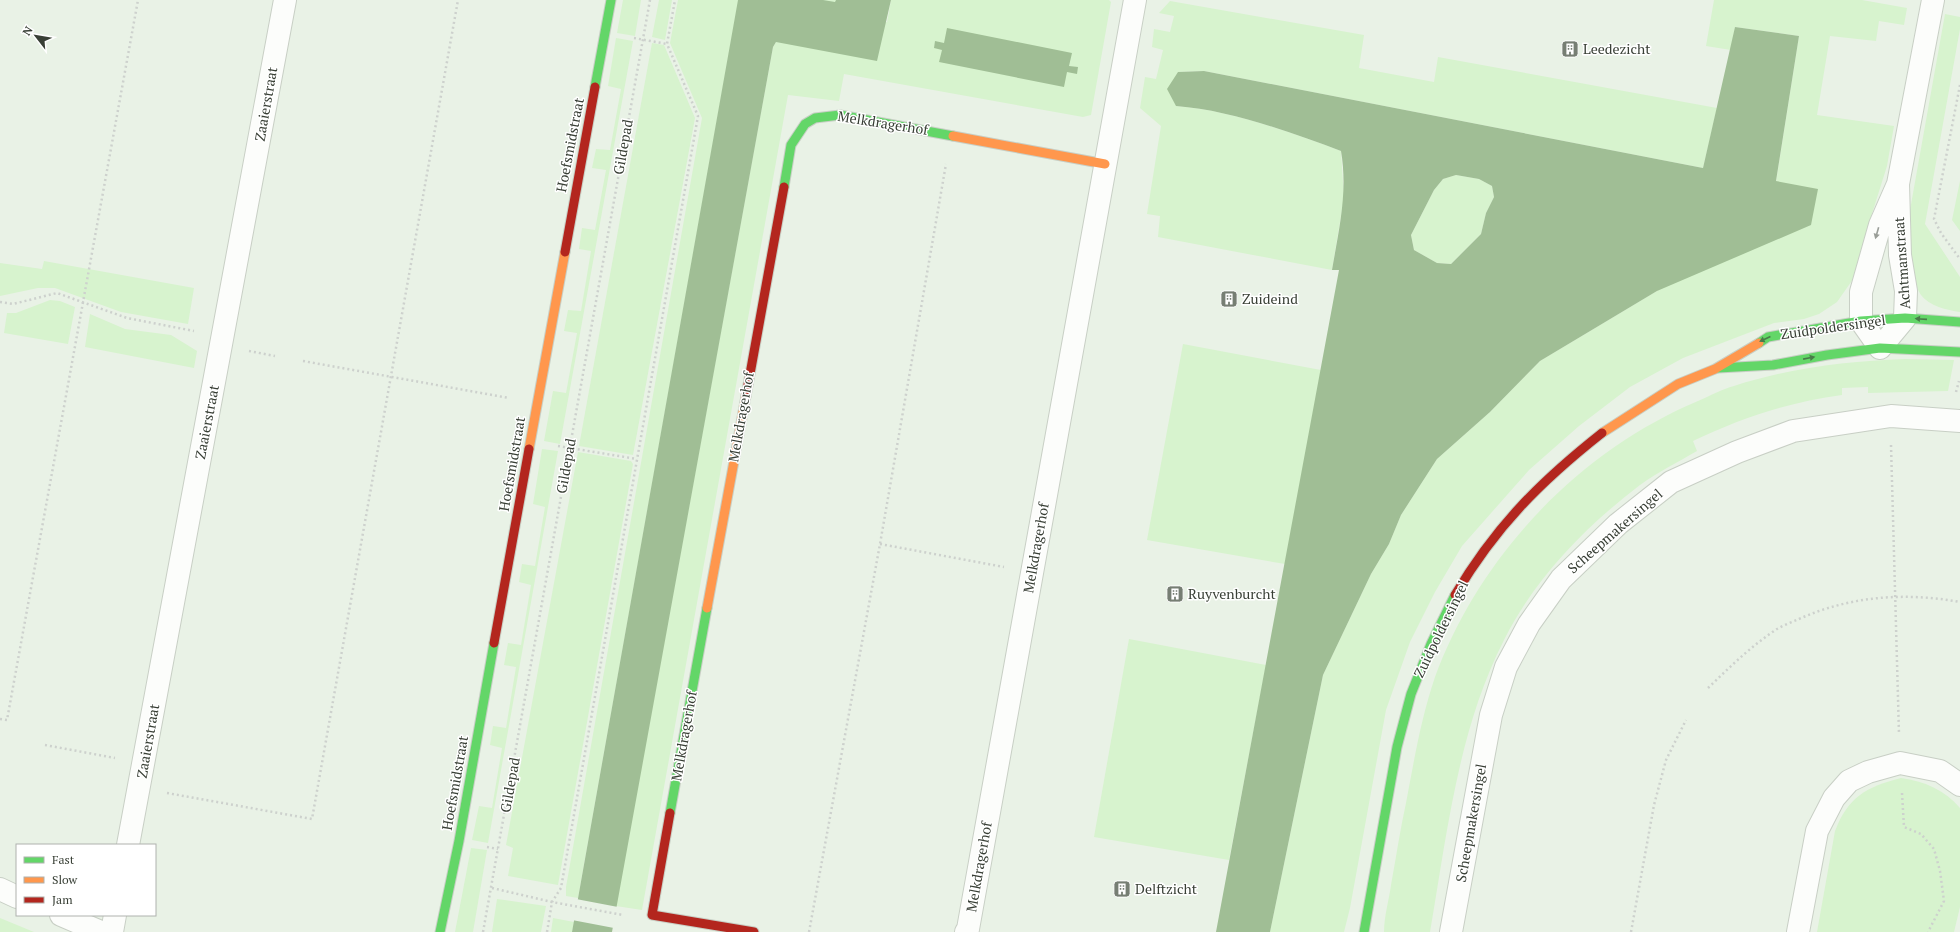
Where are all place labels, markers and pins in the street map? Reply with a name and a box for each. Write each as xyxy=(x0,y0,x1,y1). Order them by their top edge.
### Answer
building icon: Leedezicht xyxy=(1560,39,1580,59)
place label: Leedezicht xyxy=(1583,39,1651,58)
building icon: Zuideind xyxy=(1219,289,1239,309)
place label: Zuideind xyxy=(1242,289,1298,308)
building icon: Ruyvenburcht xyxy=(1165,584,1185,604)
place label: Ruyvenburcht xyxy=(1188,584,1276,603)
building icon: Delftzicht xyxy=(1112,879,1132,899)
place label: Delftzicht xyxy=(1135,879,1198,898)

